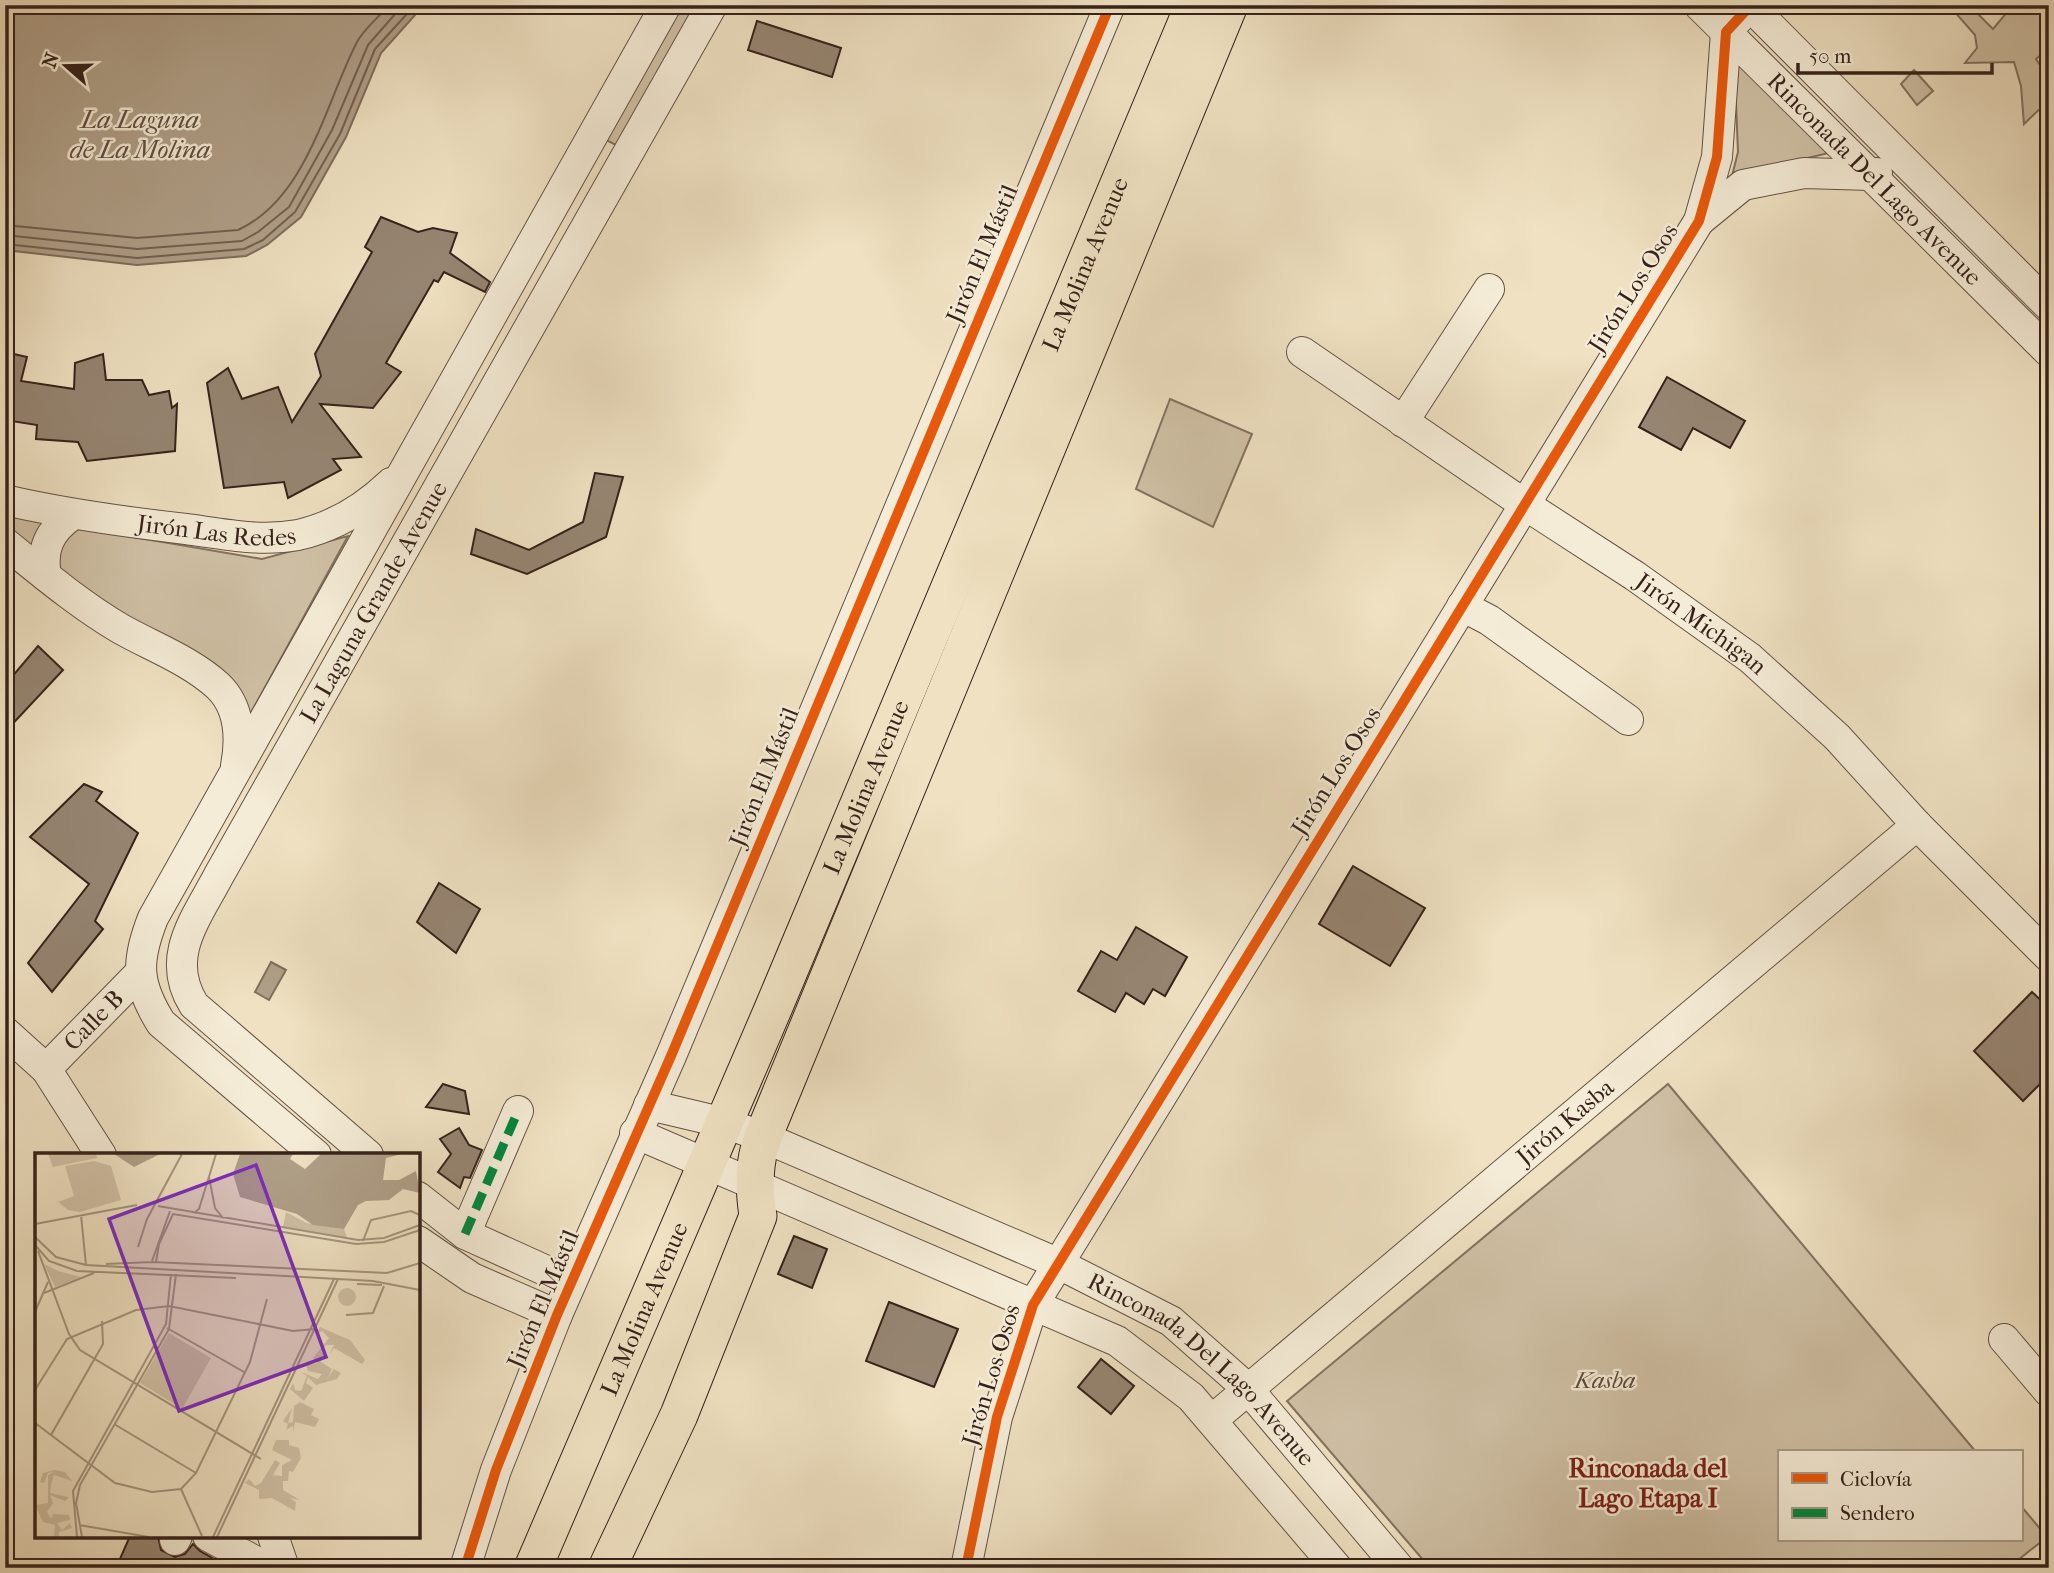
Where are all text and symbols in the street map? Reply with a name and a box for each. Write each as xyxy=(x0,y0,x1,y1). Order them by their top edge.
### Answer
north arrow xyxy=(32,32,102,102)
scale bar xyxy=(1798,32,1993,76)
text: 50 m xyxy=(1809,44,1852,68)
text: N xyxy=(38,49,64,71)
street label: Rinconada Del Lago Avenue xyxy=(1761,67,1987,291)
water label: La Laguna de La Molina xyxy=(70,104,210,165)
street label: La Molina Avenue xyxy=(1036,173,1134,355)
street label: Jirón El Mástil xyxy=(939,180,1024,329)
street label: Jirón Los Osos xyxy=(1581,218,1684,359)
street label: La Laguna Grande Avenue xyxy=(294,476,453,728)
street label: Jirón Las Redes xyxy=(133,509,298,552)
street label: Jirón Michigan xyxy=(1629,566,1773,680)
street label: La Molina Avenue xyxy=(817,696,915,878)
street label: Jirón Los Osos xyxy=(1284,701,1387,842)
street label: Jirón El Mástil xyxy=(723,703,805,853)
street label: Calle B xyxy=(58,985,129,1056)
street label: Jirón Kasba xyxy=(1509,1073,1620,1172)
inset map xyxy=(35,1153,420,1538)
street label: La Molina Avenue xyxy=(595,1218,694,1400)
street label: Jirón El Mástil xyxy=(500,1225,585,1374)
street label: Rinconada Del Lago Avenue xyxy=(1083,1267,1321,1472)
street label: Jirón Los Osos xyxy=(956,1301,1026,1451)
park label: Kasba xyxy=(1573,1366,1635,1394)
legend xyxy=(1778,1450,2022,1542)
district label: Rinconada del Lago Etapa I xyxy=(1569,1453,1728,1514)
text: Ciclovía xyxy=(1840,1467,1912,1491)
text: Sendero xyxy=(1840,1501,1915,1525)

